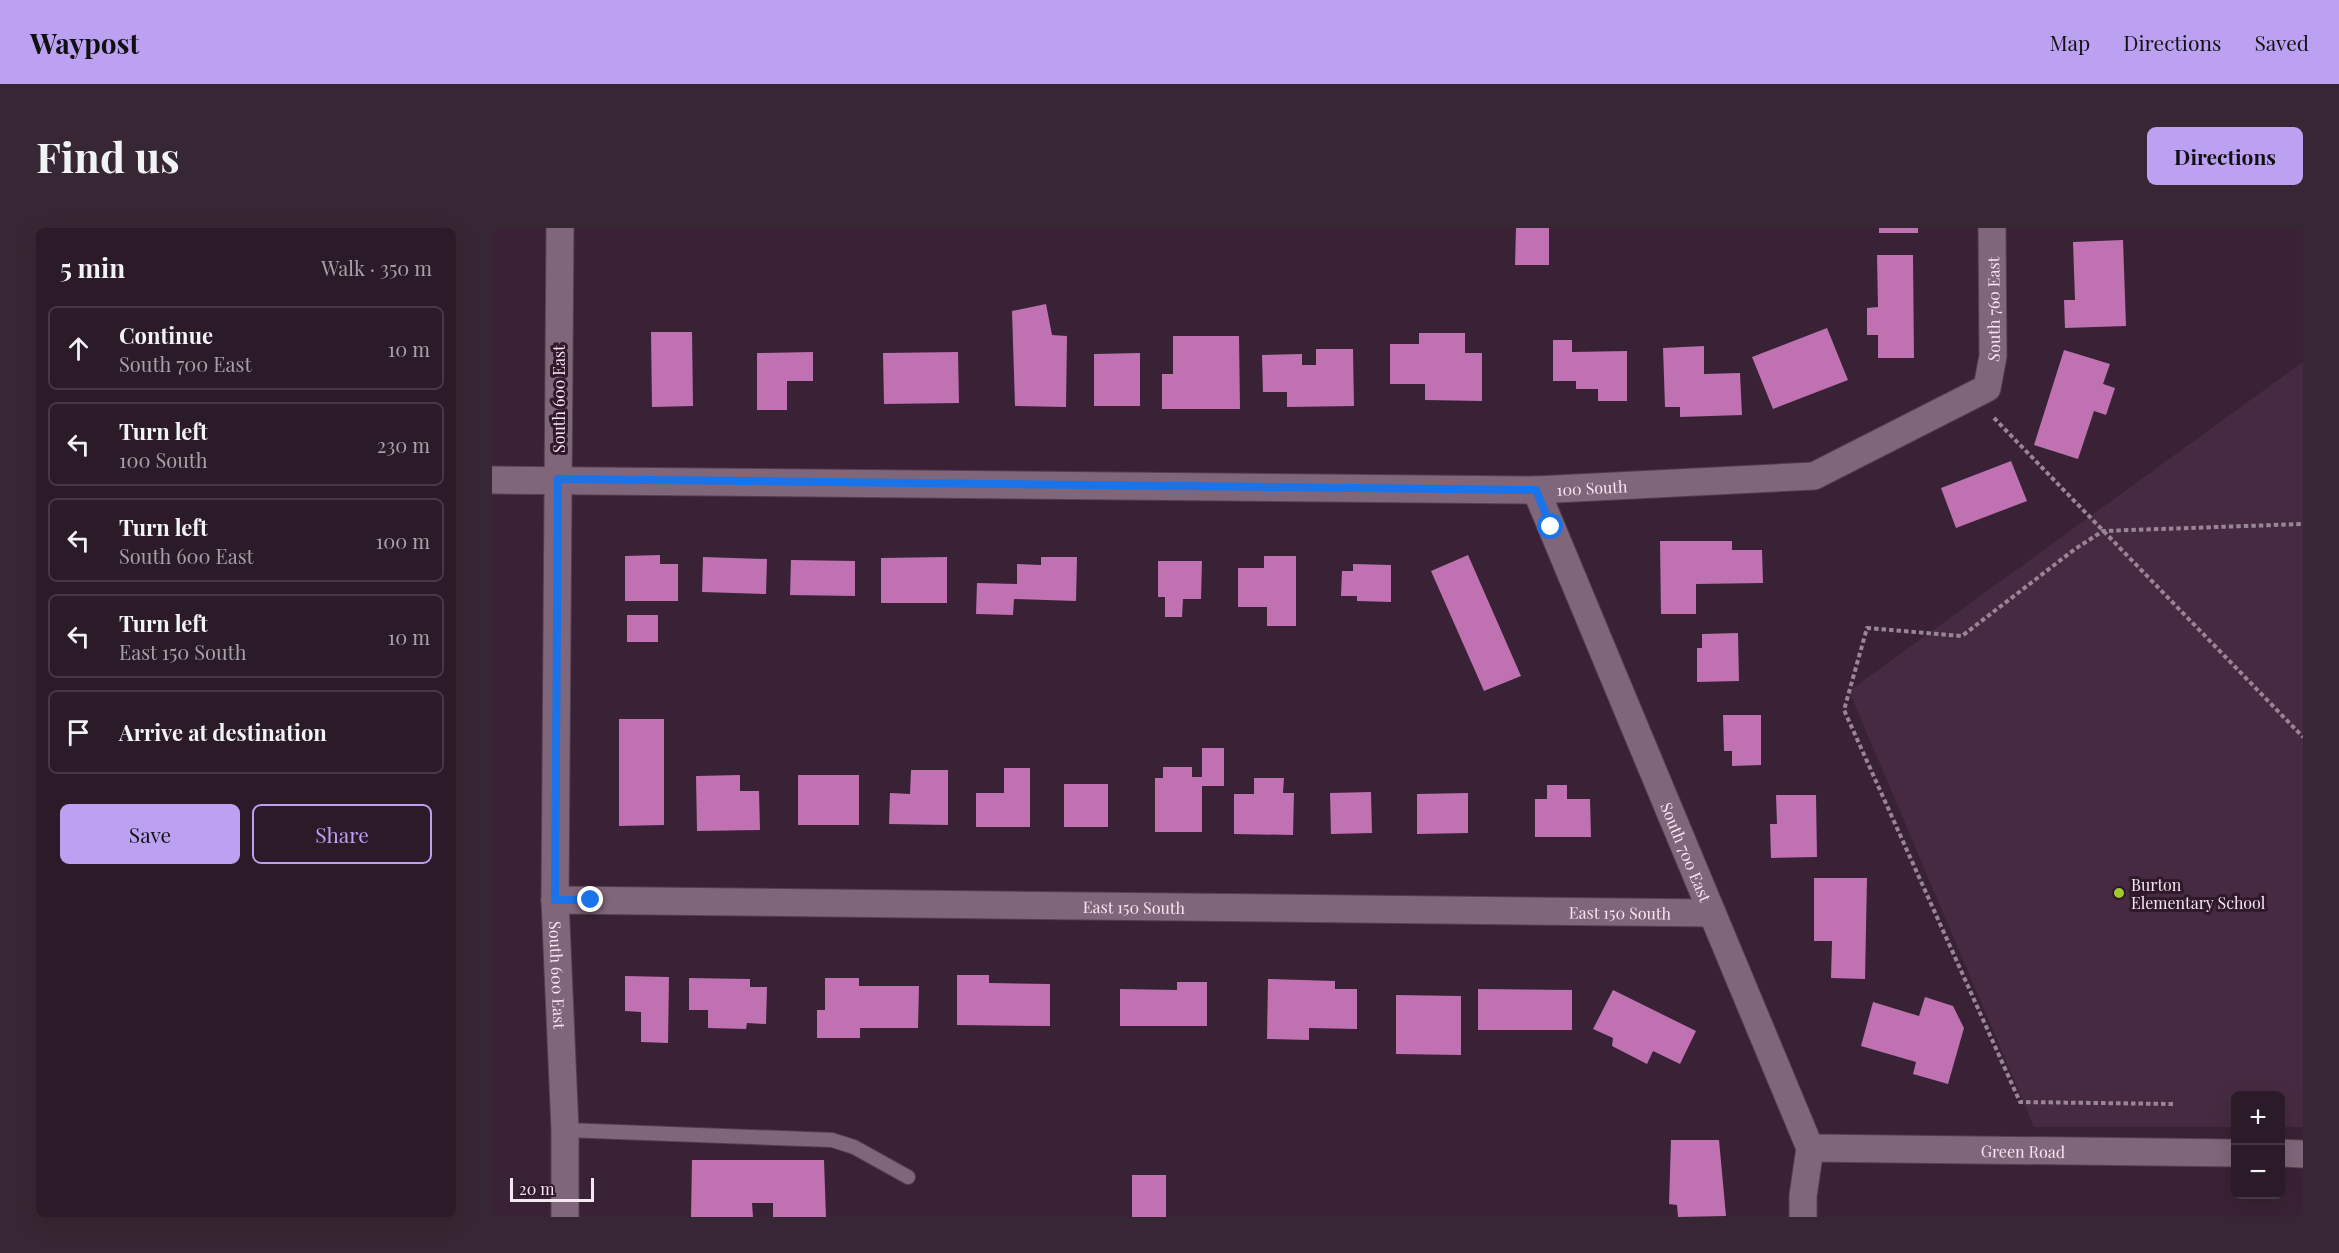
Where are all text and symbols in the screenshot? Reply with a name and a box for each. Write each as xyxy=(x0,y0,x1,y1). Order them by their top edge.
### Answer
text: Waypost xyxy=(30,24,139,61)
text: Map xyxy=(2049,28,2090,56)
text: Directions xyxy=(2123,28,2221,56)
text: Saved xyxy=(2254,28,2309,56)
button: Directions xyxy=(2147,127,2303,185)
text: Find us xyxy=(36,128,180,184)
text: 5 min xyxy=(60,250,125,285)
text: Walk · 350 m xyxy=(321,254,432,281)
street label: South 760 East xyxy=(1982,256,2004,363)
text: Continue xyxy=(119,320,213,350)
icon: ahead xyxy=(62,332,95,365)
text: 10 m xyxy=(388,335,430,362)
street label: South 600 East xyxy=(548,345,569,453)
text: South 700 East xyxy=(119,350,251,377)
text: Turn left xyxy=(119,416,208,446)
icon: left xyxy=(62,428,95,461)
text: 230 m xyxy=(377,431,430,458)
text: 100 South xyxy=(119,446,208,473)
street label: 100 South xyxy=(1556,475,1628,499)
text: Turn left xyxy=(119,512,208,542)
route start xyxy=(1537,513,1563,539)
icon: left xyxy=(62,524,95,557)
text: 100 m xyxy=(376,527,430,554)
text: South 600 East xyxy=(119,542,254,569)
text: Turn left xyxy=(119,608,208,638)
icon: left xyxy=(62,620,95,653)
text: 10 m xyxy=(388,623,430,650)
text: East 150 South xyxy=(119,638,246,665)
icon: arrive xyxy=(62,716,95,749)
text: Arrive at destination xyxy=(119,717,327,747)
street label: South 700 East xyxy=(1657,799,1717,905)
button: Save xyxy=(60,804,240,864)
button: Share xyxy=(252,804,432,864)
place label: Burton Elementary School xyxy=(2131,874,2266,913)
route end xyxy=(577,886,603,912)
marker: Burton Elementary School xyxy=(2112,886,2126,900)
street label: East 150 South xyxy=(1083,895,1186,918)
street label: East 150 South xyxy=(1569,901,1672,923)
street label: South 600 East xyxy=(545,921,571,1030)
map controls xyxy=(2231,1091,2285,1199)
button: + xyxy=(2231,1091,2285,1145)
street label: Green Road xyxy=(1981,1140,2065,1161)
button: − xyxy=(2231,1145,2285,1199)
scale bar xyxy=(510,1175,594,1202)
text: 20 m xyxy=(519,1178,554,1199)

